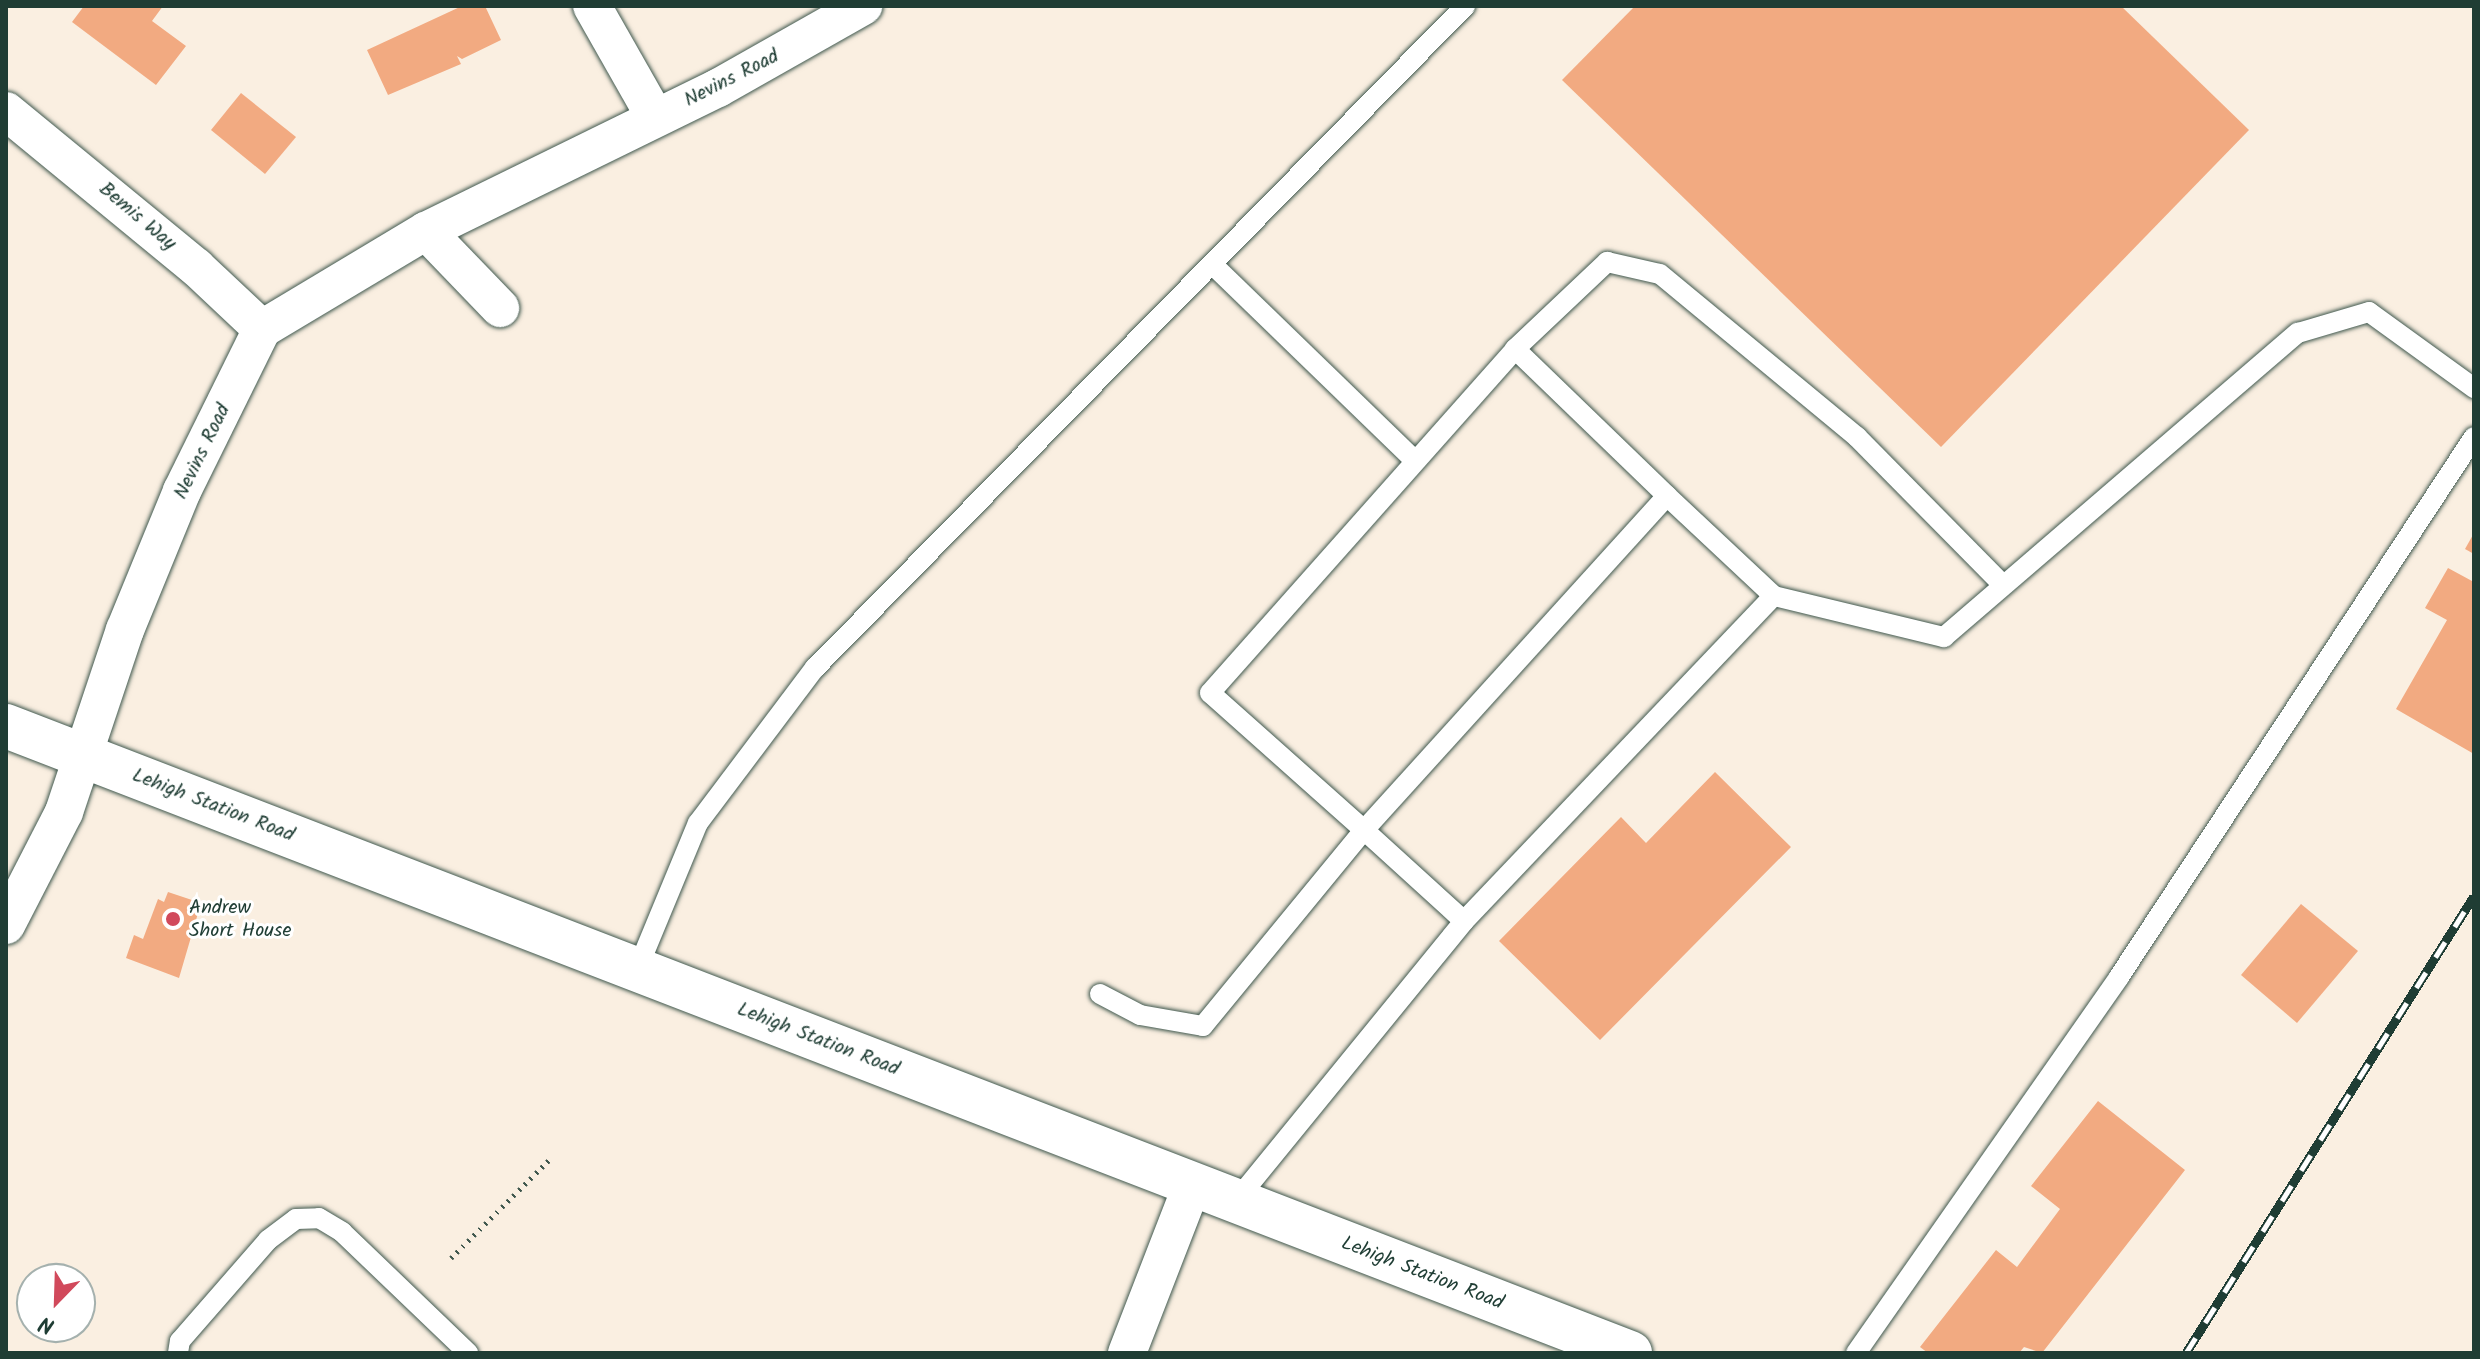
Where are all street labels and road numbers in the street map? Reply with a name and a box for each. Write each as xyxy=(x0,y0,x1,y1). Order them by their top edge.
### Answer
street label: Nevins Road xyxy=(681,45,783,113)
street label: Bemis Way xyxy=(94,178,180,256)
street label: Nevins Road xyxy=(170,400,236,504)
street label: Lehigh Station Road xyxy=(129,764,297,848)
street label: Lehigh Station Road xyxy=(734,998,902,1082)
street label: Lehigh Station Road xyxy=(1338,1232,1506,1316)

